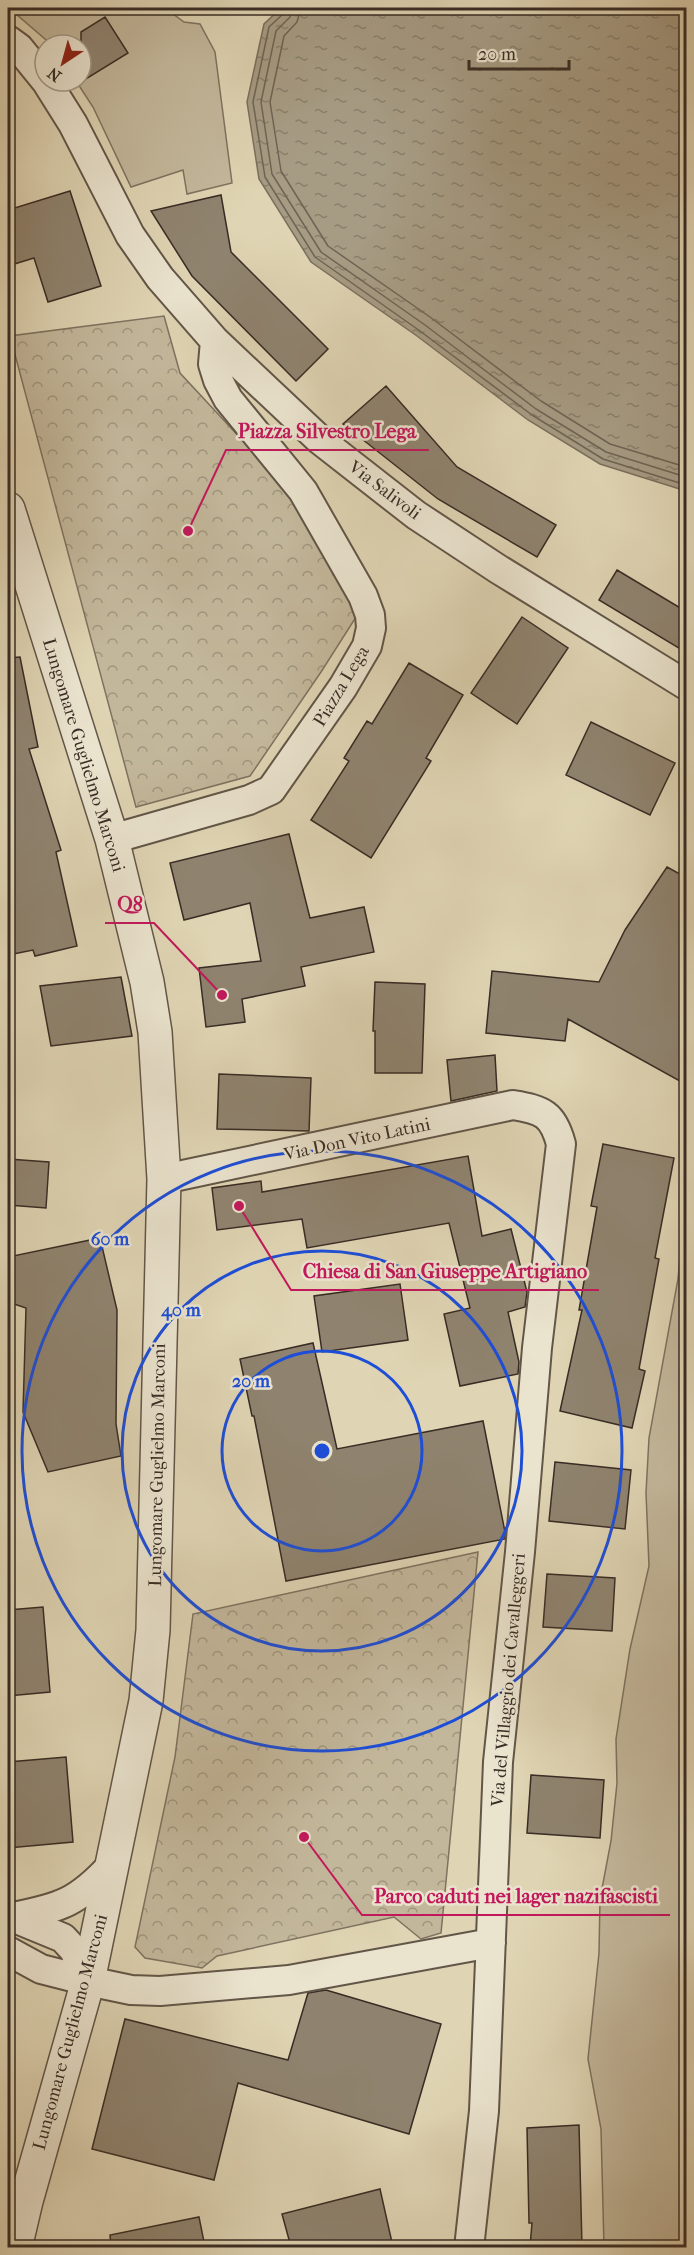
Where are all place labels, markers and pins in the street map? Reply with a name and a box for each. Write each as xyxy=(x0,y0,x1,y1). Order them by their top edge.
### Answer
callout: Piazza Silvestro Lega xyxy=(226,412,429,450)
callout: Q8 xyxy=(105,885,154,923)
callout: Chiesa di San Giuseppe Artigiano xyxy=(291,1252,599,1290)
centre of rings xyxy=(312,1441,332,1461)
callout: Parco caduti nei lager nazifascisti xyxy=(362,1877,670,1915)

